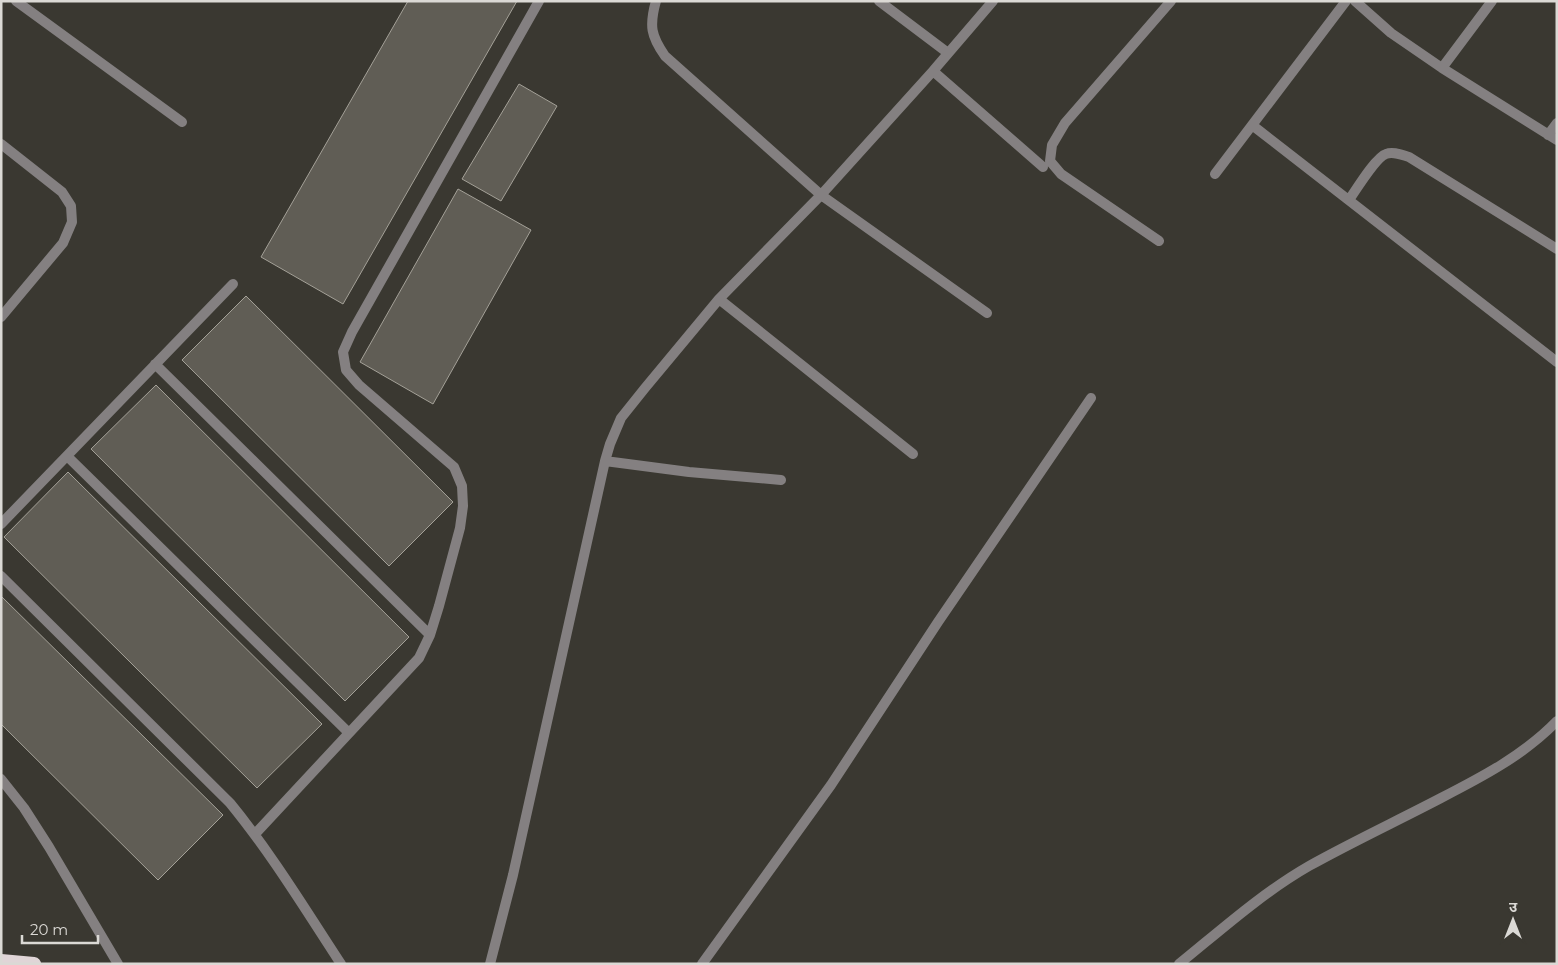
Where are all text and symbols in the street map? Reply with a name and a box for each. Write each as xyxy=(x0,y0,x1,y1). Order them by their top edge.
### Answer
north arrow xyxy=(1488,895,1538,945)
text: उ xyxy=(1509,898,1518,916)
scale bar xyxy=(22,912,99,944)
text: 20 m xyxy=(30,920,68,939)

